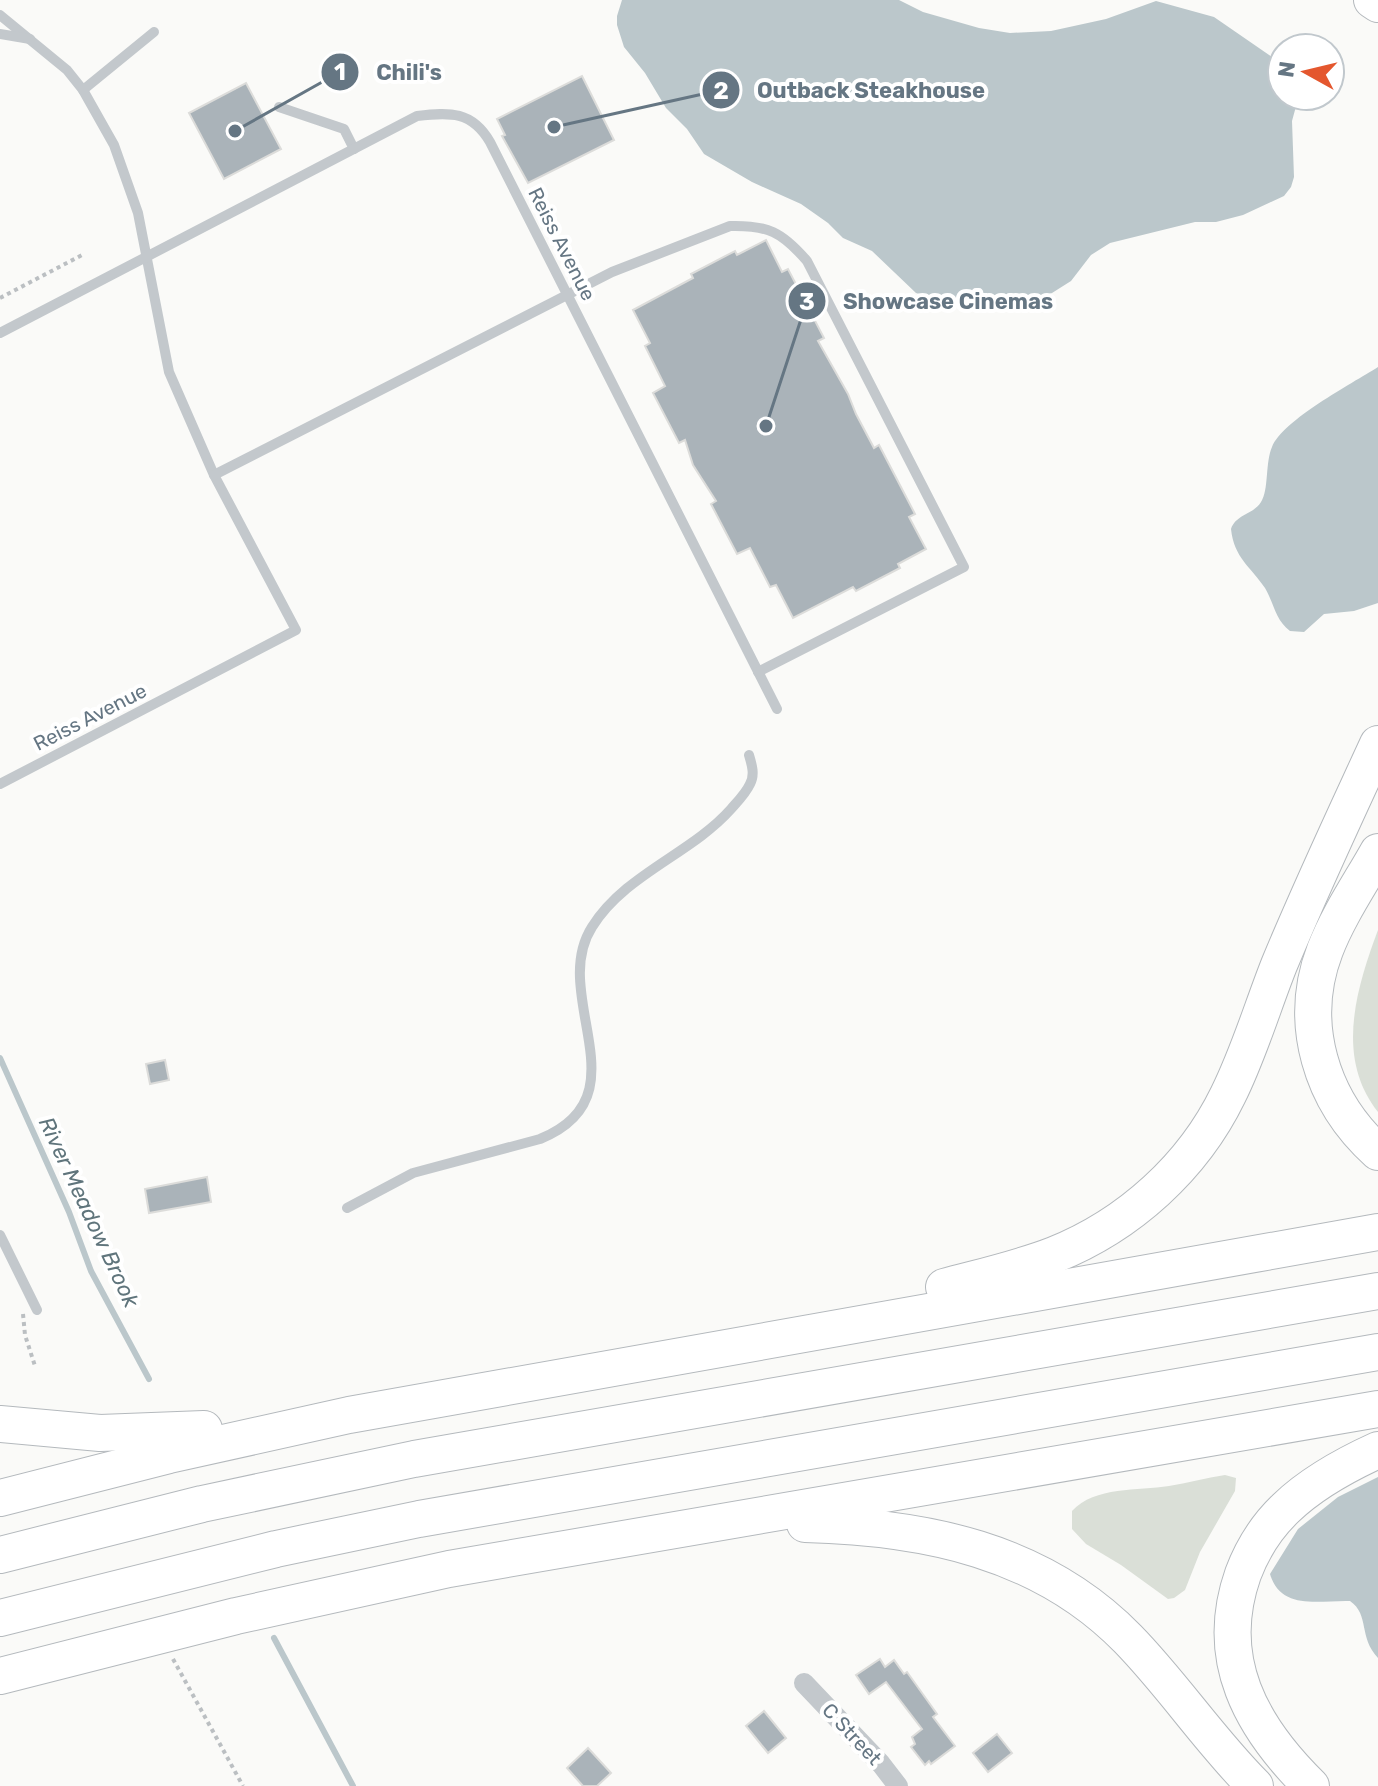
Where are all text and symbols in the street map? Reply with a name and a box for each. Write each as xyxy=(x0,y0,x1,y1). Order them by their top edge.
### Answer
north arrow xyxy=(1266,32,1346,112)
callout: Chili's xyxy=(320,49,458,95)
text: 1 xyxy=(334,58,346,86)
text: Chili's xyxy=(376,59,442,86)
text: N xyxy=(1272,60,1301,79)
callout: Outback Steakhouse xyxy=(701,67,1001,113)
text: 2 xyxy=(713,77,729,105)
text: Outback Steakhouse xyxy=(757,77,985,104)
street label: Reiss Avenue xyxy=(523,183,601,305)
callout: Showcase Cinemas xyxy=(787,278,1069,324)
text: 3 xyxy=(799,288,815,316)
text: Showcase Cinemas xyxy=(843,288,1053,315)
street label: Reiss Avenue xyxy=(29,678,151,756)
water label: River Meadow Brook xyxy=(33,1112,145,1312)
street label: C Street xyxy=(817,1698,887,1770)

